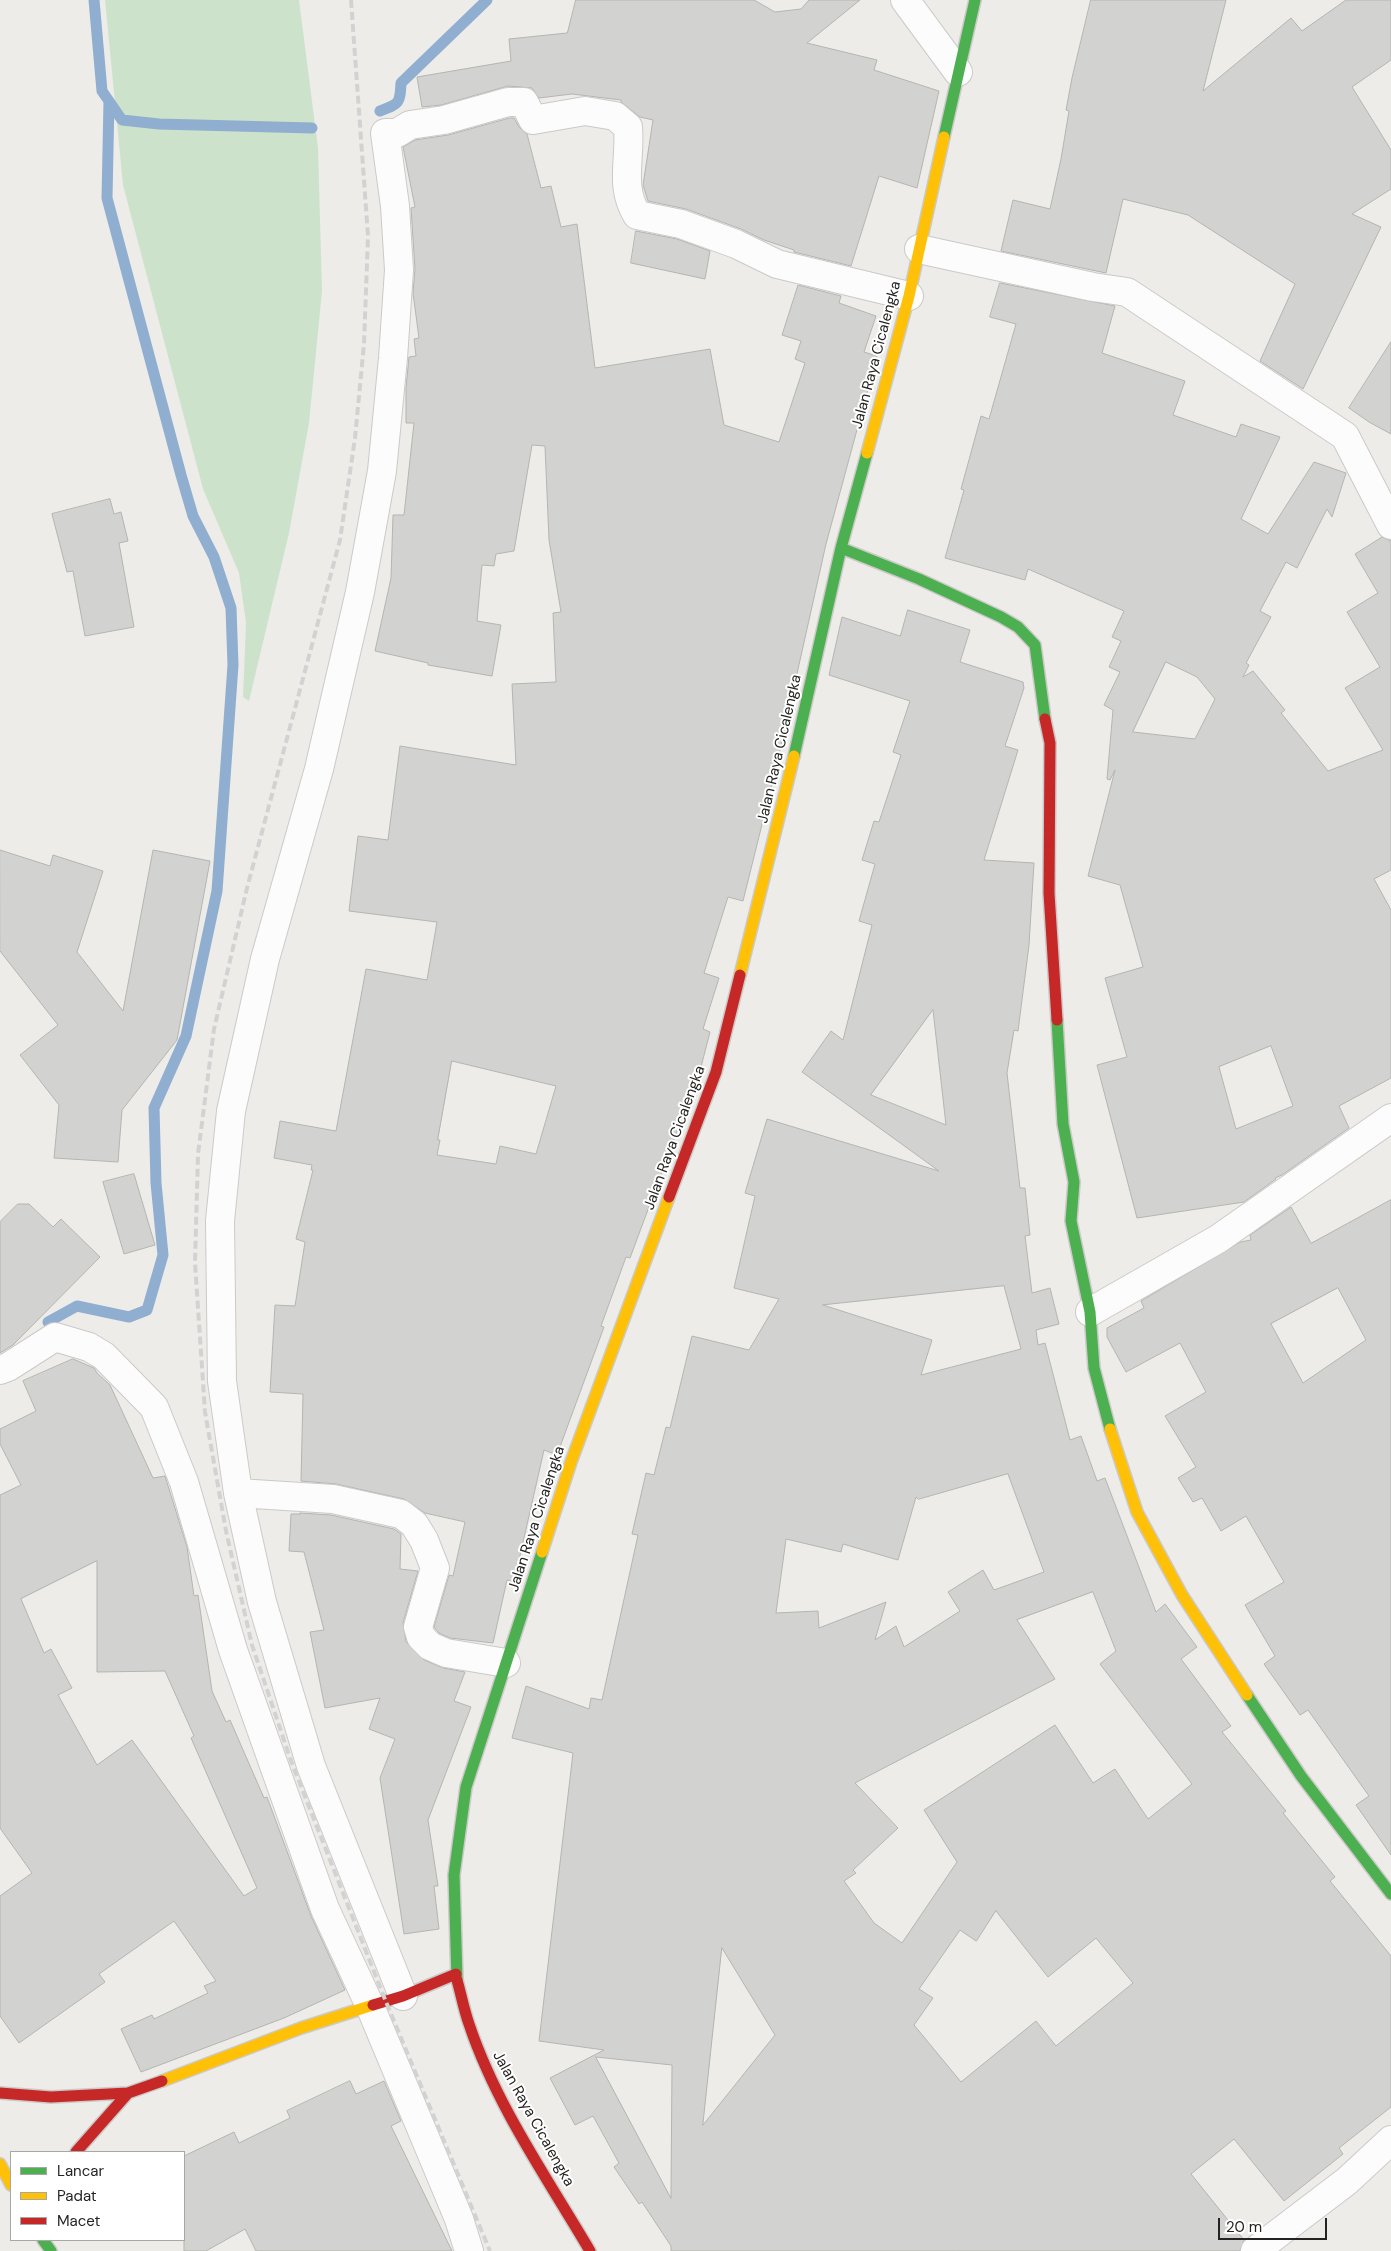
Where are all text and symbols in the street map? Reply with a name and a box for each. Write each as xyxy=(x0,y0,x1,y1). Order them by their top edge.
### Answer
street label: Jalan Raya Cicalengka xyxy=(849,279,905,431)
street label: Jalan Raya Cicalengka xyxy=(754,673,806,825)
street label: Jalan Raya Cicalengka xyxy=(641,1063,709,1213)
street label: Jalan Raya Cicalengka xyxy=(505,1444,569,1594)
street label: Jalan Raya Cicalengka xyxy=(488,2048,578,2190)
legend xyxy=(10,2151,185,2241)
text: Lancar xyxy=(57,2161,104,2181)
text: Padat xyxy=(57,2186,97,2206)
scale bar xyxy=(1221,2208,1330,2240)
text: Macet xyxy=(57,2211,101,2231)
text: 20 m xyxy=(1226,2217,1262,2237)

